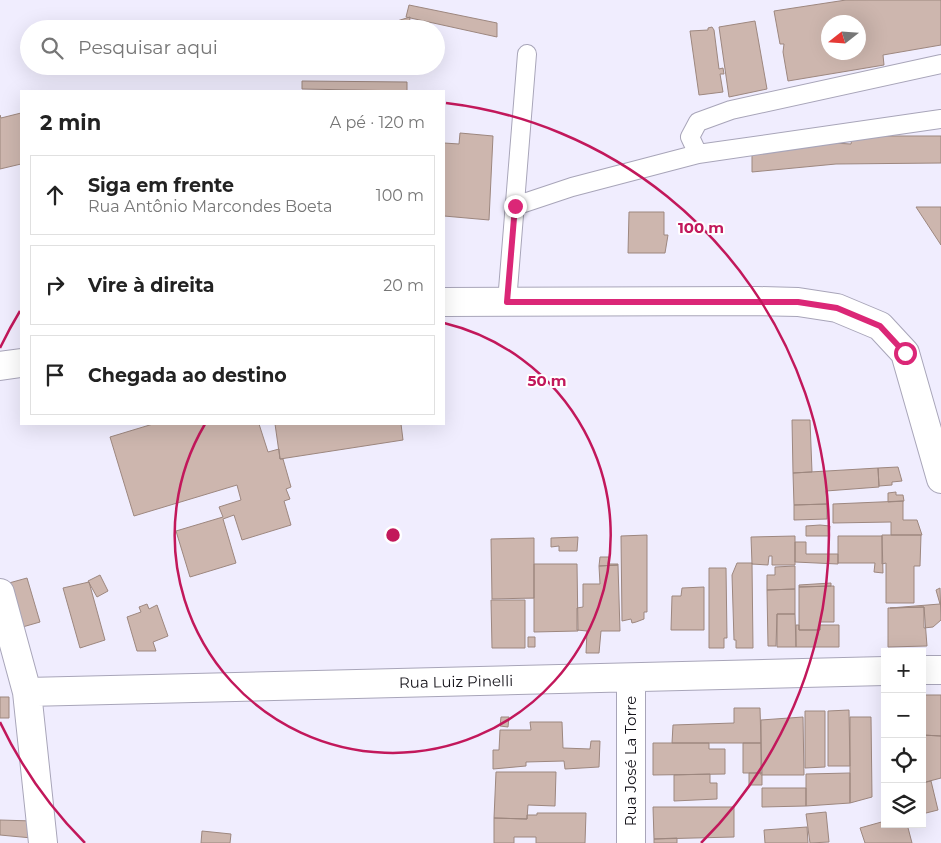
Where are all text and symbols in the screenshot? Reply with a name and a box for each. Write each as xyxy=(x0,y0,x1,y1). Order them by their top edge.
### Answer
north arrow xyxy=(821,15,866,60)
search box xyxy=(20,20,445,75)
icon: search xyxy=(38,34,66,62)
text: Pesquisar aqui xyxy=(78,36,218,59)
text: 2 min xyxy=(40,110,101,135)
text: A pé · 120 m xyxy=(330,113,425,132)
text: Siga em frente xyxy=(88,174,234,197)
icon: ahead xyxy=(41,181,69,209)
text: 100 m xyxy=(376,186,424,205)
route end xyxy=(504,195,527,218)
text: Rua Antônio Marcondes Boeta xyxy=(88,197,332,216)
text: 100 m xyxy=(678,218,724,237)
icon: right xyxy=(41,271,69,299)
text: Vire à direita xyxy=(88,274,215,297)
text: 20 m xyxy=(383,276,424,295)
route start xyxy=(894,342,917,365)
icon: arrive xyxy=(41,361,69,389)
text: Chegada ao destino xyxy=(88,364,287,387)
text: 50 m xyxy=(527,371,567,390)
centre of rings xyxy=(384,526,402,544)
map controls xyxy=(881,648,926,828)
button: + xyxy=(881,648,926,693)
street label: Rua Luiz Pinelli xyxy=(399,671,513,692)
button: − xyxy=(881,693,926,738)
street label: Rua José La Torre xyxy=(621,696,640,826)
button: locate xyxy=(881,738,926,783)
button: layers xyxy=(881,783,926,828)

